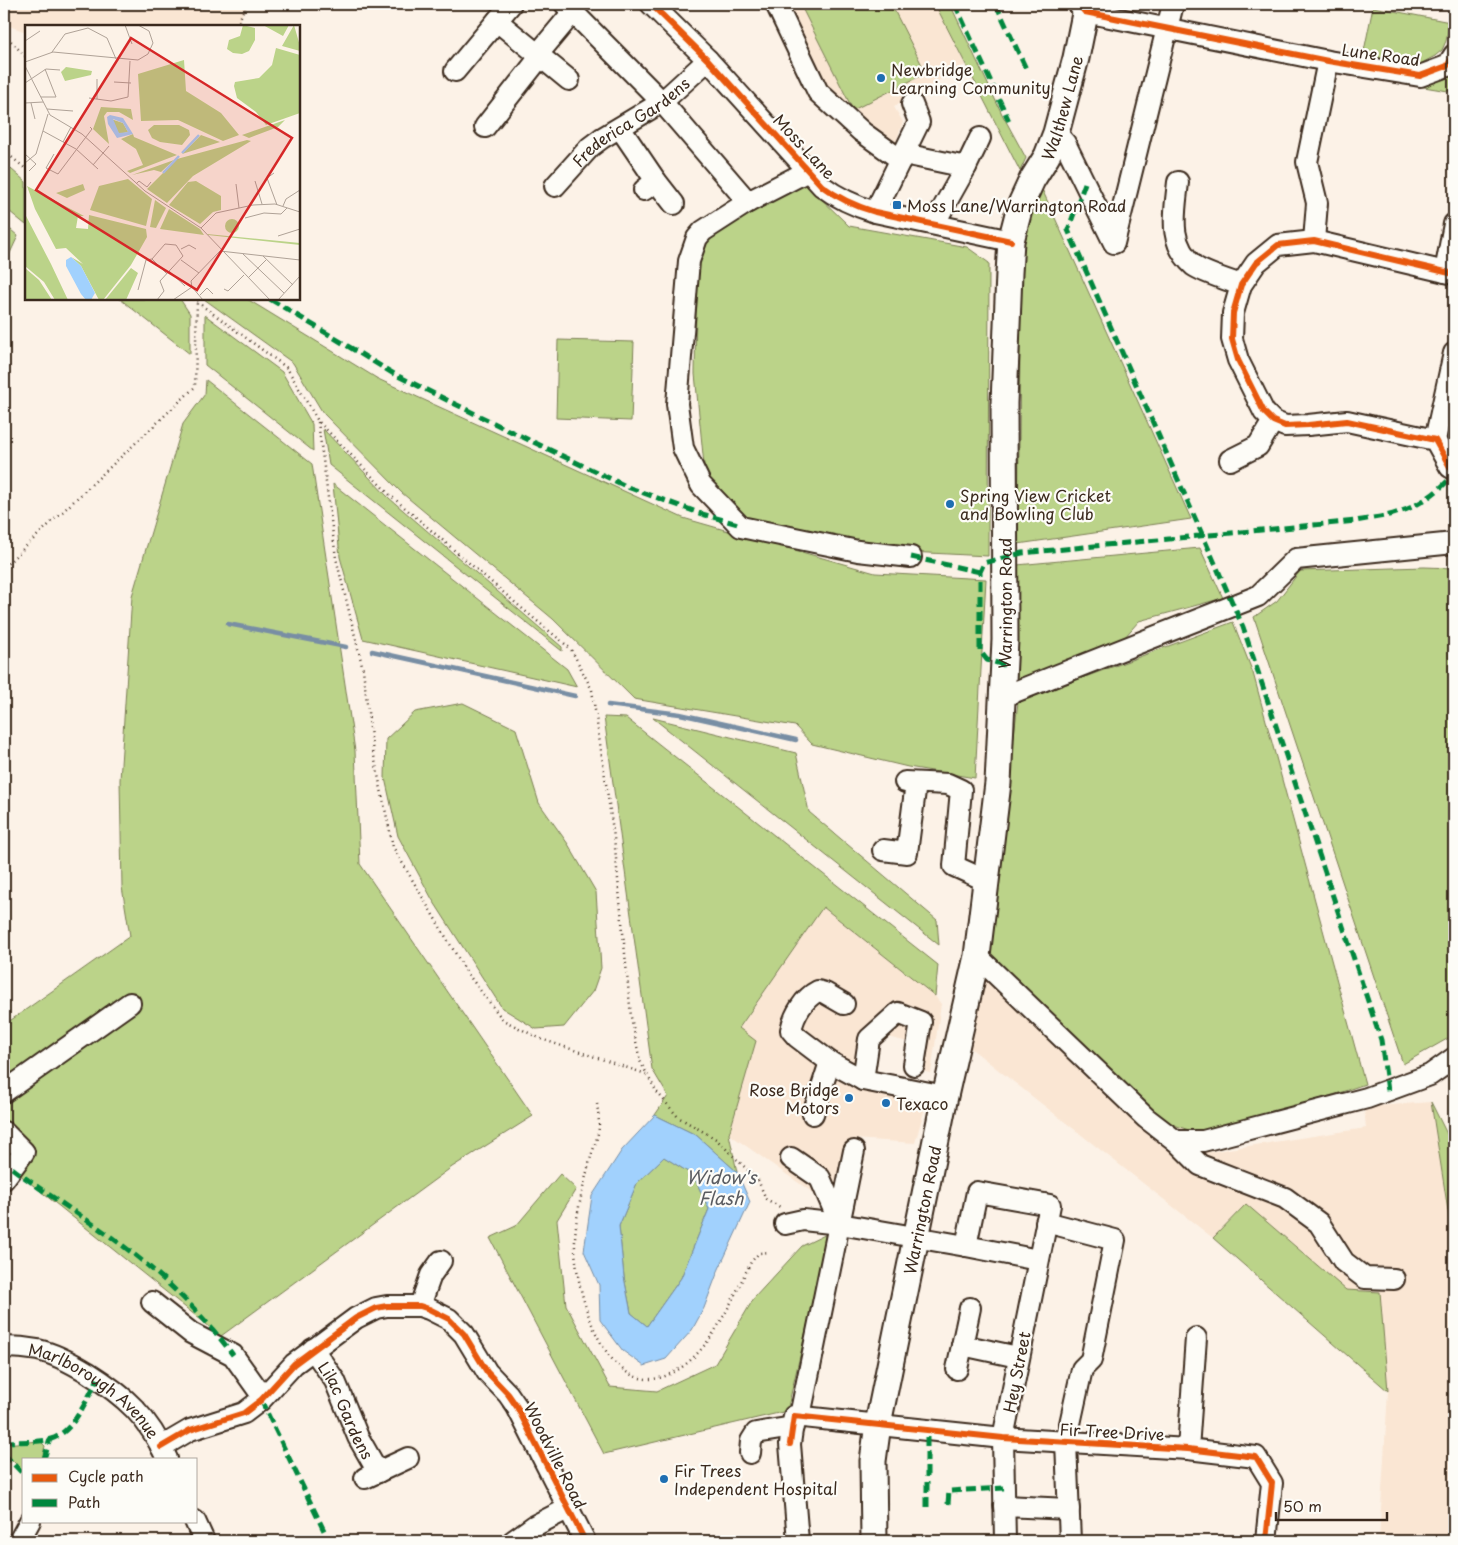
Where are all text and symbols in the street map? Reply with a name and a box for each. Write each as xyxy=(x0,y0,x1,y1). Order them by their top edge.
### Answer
inset map xyxy=(25,25,300,300)
street label: Lune Road xyxy=(1340,37,1422,71)
street label: Walthew Lane xyxy=(1035,53,1088,164)
place label: Newbridge Learning Community xyxy=(891,57,1051,99)
street label: Frederica Gardens xyxy=(566,71,694,172)
marker: Newbridge Learning Community xyxy=(875,72,887,84)
street label: Moss Lane xyxy=(768,108,842,184)
place label: Moss Lane/Warrington Road xyxy=(907,193,1126,217)
marker: Moss Lane/Warrington Road xyxy=(891,199,903,211)
place label: Spring View Cricket and Bowling Club xyxy=(960,483,1111,525)
marker: Spring View Cricket and Bowling Club xyxy=(944,498,956,510)
street label: Warrington Road xyxy=(992,538,1017,669)
place label: Rose Bridge Motors xyxy=(749,1077,839,1119)
place label: Texaco xyxy=(896,1091,948,1115)
marker: Rose Bridge Motors xyxy=(843,1092,855,1104)
marker: Texaco xyxy=(880,1097,892,1109)
street label: Warrington Road xyxy=(897,1143,947,1276)
water label: Widow's Flash xyxy=(686,1163,758,1211)
street label: Hey Street xyxy=(996,1329,1036,1415)
street label: Marlborough Avenue xyxy=(27,1337,166,1443)
street label: Lilac Gardens xyxy=(313,1356,380,1463)
street label: Woodville Road xyxy=(519,1398,593,1512)
street label: Fir Tree Drive xyxy=(1059,1416,1165,1446)
legend xyxy=(22,1458,198,1522)
place label: Fir Trees Independent Hospital xyxy=(674,1458,838,1500)
text: Cycle path xyxy=(68,1464,144,1487)
marker: Fir Trees Independent Hospital xyxy=(658,1473,670,1485)
text: Path xyxy=(68,1490,100,1513)
scale bar xyxy=(1276,1490,1387,1522)
text: 50 m xyxy=(1283,1494,1322,1517)

